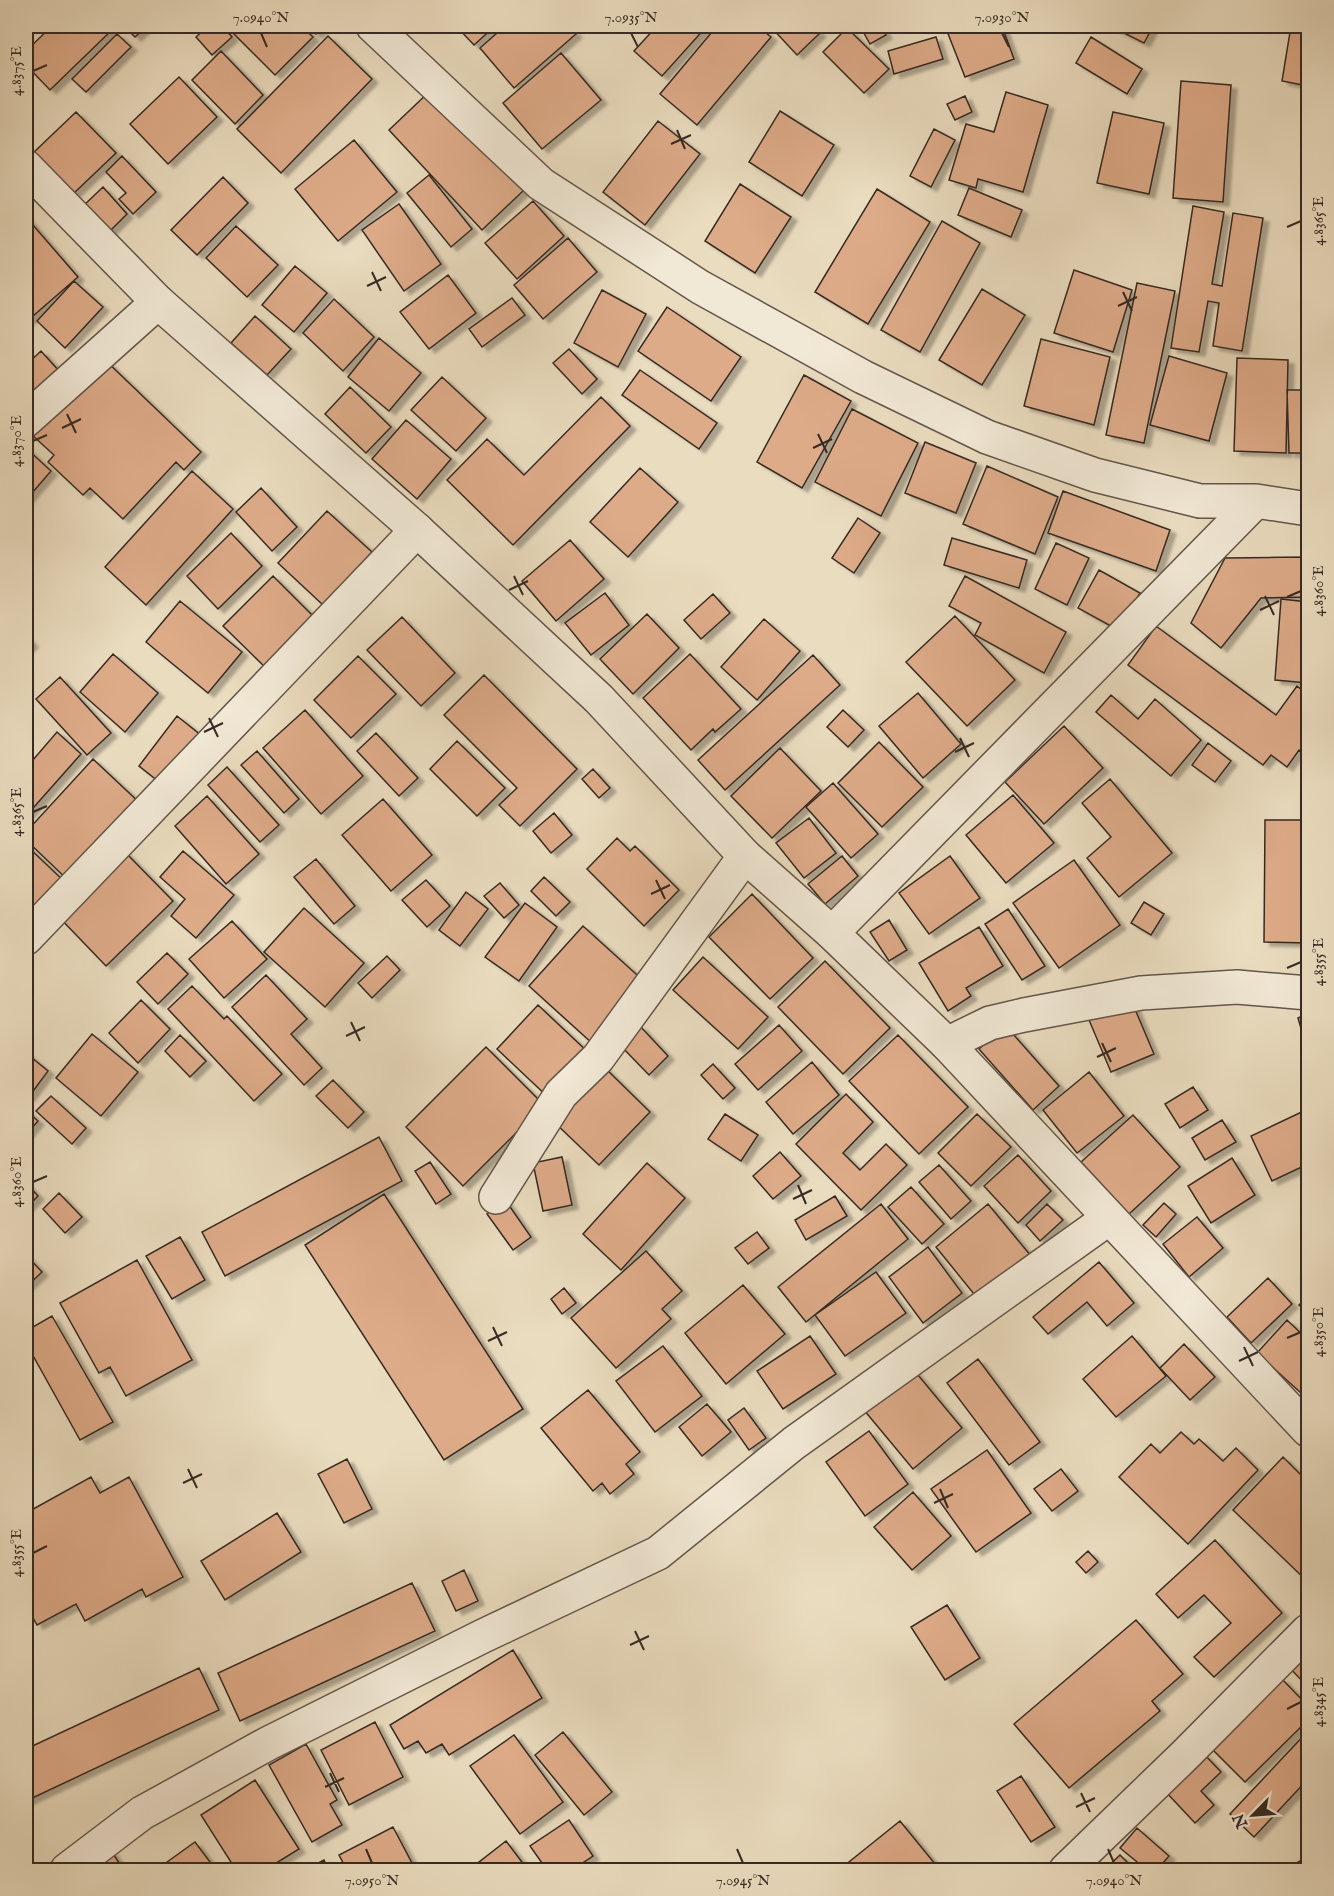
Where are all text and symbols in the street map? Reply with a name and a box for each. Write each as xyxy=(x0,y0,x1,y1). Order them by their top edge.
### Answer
text: 7.0940°N xyxy=(233,8,289,27)
text: 7.0935°N xyxy=(605,8,657,27)
text: 7.0930°N xyxy=(975,8,1029,27)
text: 4.8375°E xyxy=(7,46,26,96)
text: 4.8365°E xyxy=(1309,196,1328,246)
text: 4.8370°E xyxy=(7,415,26,467)
text: 4.8360°E xyxy=(1309,565,1328,617)
text: 4.8365°E xyxy=(7,787,26,837)
text: 4.8355°E xyxy=(1309,938,1328,986)
text: 4.8360°E xyxy=(7,1156,26,1208)
text: 4.8350°E xyxy=(1309,1307,1328,1357)
text: 4.8355°E xyxy=(7,1529,26,1577)
text: 4.8345°E xyxy=(1309,1677,1328,1727)
north arrow xyxy=(1223,1785,1283,1845)
text: N xyxy=(1229,1810,1254,1832)
text: 7.0950°N xyxy=(345,1871,399,1890)
text: 7.0945°N xyxy=(716,1871,770,1890)
text: 7.0940°N xyxy=(1086,1871,1142,1890)

